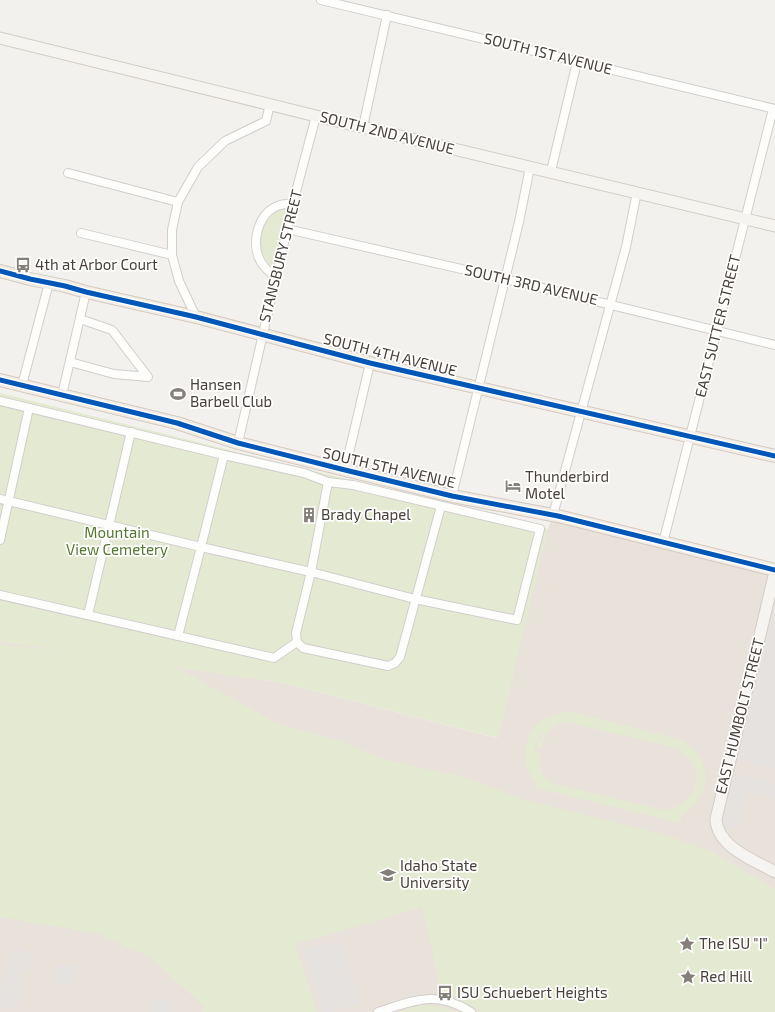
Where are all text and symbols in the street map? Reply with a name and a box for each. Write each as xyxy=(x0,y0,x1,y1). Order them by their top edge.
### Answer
street label: SOUTH 1ST AVENUE xyxy=(482,28,614,78)
street label: SOUTH 2ND AVENUE xyxy=(318,107,456,157)
street label: STANSBURY STREET xyxy=(255,187,305,324)
street label: EAST SUTTER STREET xyxy=(691,252,744,399)
place label: 4th at Arbor Court xyxy=(35,255,158,273)
bus stop icon: 4th at Arbor Court xyxy=(14,256,32,274)
street label: SOUTH 3RD AVENUE xyxy=(463,260,600,308)
street label: SOUTH 4TH AVENUE xyxy=(322,329,459,379)
place label: Hansen Barbell Club xyxy=(190,375,272,410)
sports icon: Hansen Barbell Club xyxy=(169,385,187,403)
street label: SOUTH 5TH AVENUE xyxy=(321,443,457,491)
place label: Thunderbird Motel xyxy=(525,467,609,502)
hotel icon: Thunderbird Motel xyxy=(504,477,522,495)
place label: Brady Chapel xyxy=(321,505,411,523)
building icon: Brady Chapel xyxy=(300,506,318,524)
park label: Mountain View Cemetery xyxy=(66,523,168,558)
street label: EAST HUMBOLT STREET xyxy=(711,636,767,796)
place label: Idaho State University xyxy=(400,856,477,891)
school or university icon: Idaho State University xyxy=(379,866,397,884)
place label: The ISU "I" xyxy=(699,934,768,952)
place icon: The ISU "I" xyxy=(678,935,696,953)
place label: Red Hill xyxy=(700,967,752,985)
place icon: Red Hill xyxy=(679,968,697,986)
place label: ISU Schuebert Heights xyxy=(457,983,608,1001)
bus stop icon: ISU Schuebert Heights xyxy=(436,984,454,1002)

